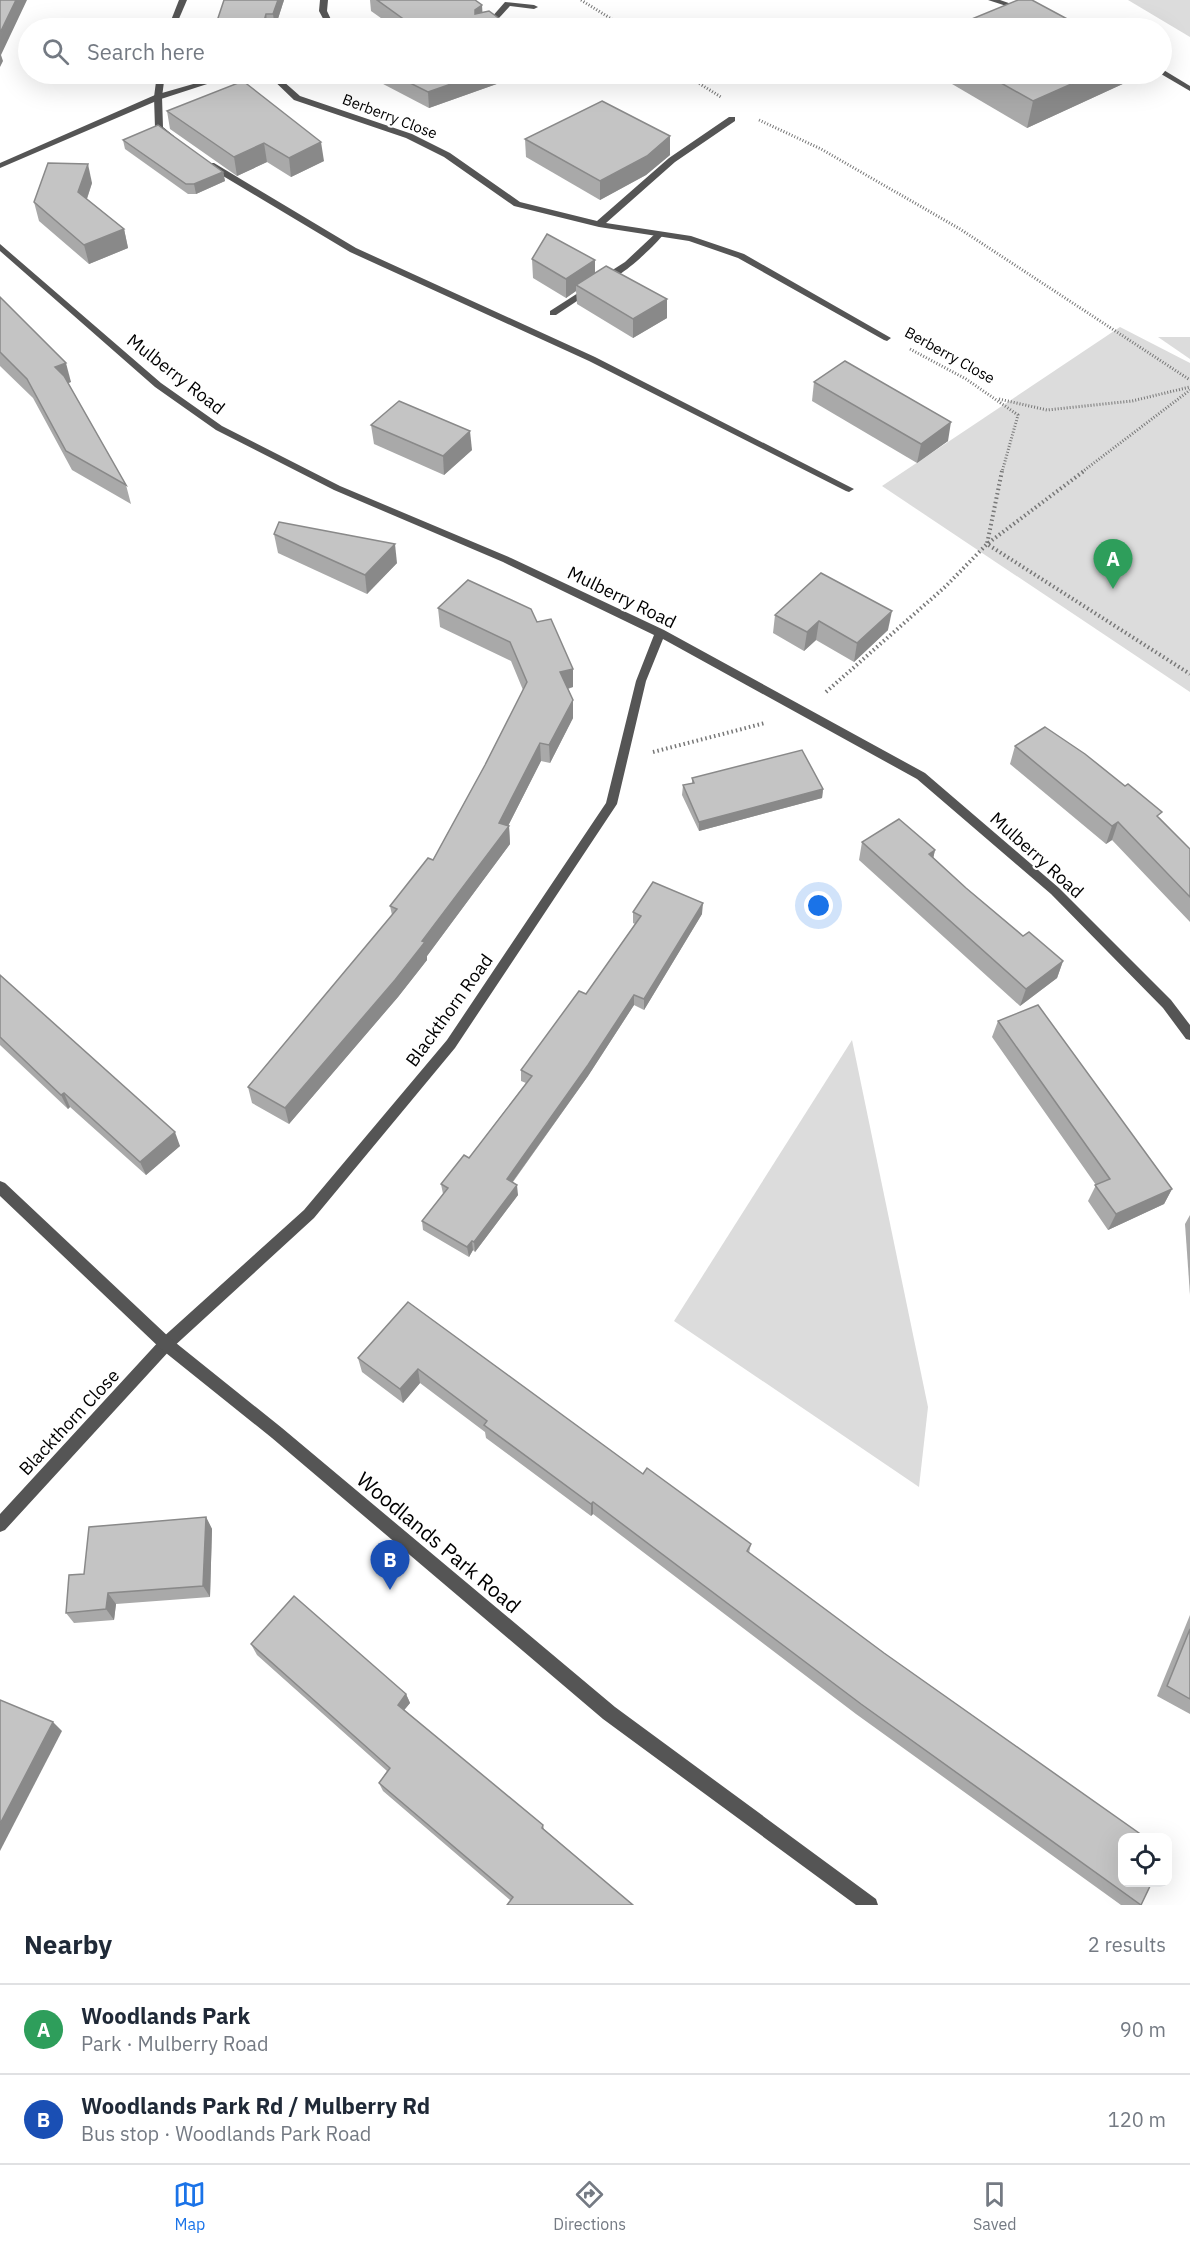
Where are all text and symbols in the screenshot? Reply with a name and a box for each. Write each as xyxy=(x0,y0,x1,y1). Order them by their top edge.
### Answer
search box xyxy=(18,18,1172,84)
icon: search xyxy=(39,35,72,68)
text: Search here xyxy=(87,37,205,66)
street label: Berberry Close xyxy=(340,89,440,143)
street label: Berberry Close xyxy=(902,322,998,388)
street label: Mulberry Road xyxy=(122,329,230,419)
pin: A xyxy=(1094,540,1132,589)
street label: Mulberry Road xyxy=(564,561,680,633)
street label: Mulberry Road xyxy=(985,807,1089,903)
your location xyxy=(804,891,833,920)
street label: Blackthorn Road xyxy=(400,949,498,1071)
street label: Blackthorn Close xyxy=(14,1364,124,1480)
street label: Woodlands Park Road xyxy=(351,1465,527,1619)
pin: B xyxy=(370,1540,410,1590)
map controls xyxy=(1118,1833,1172,1887)
button: locate xyxy=(1118,1833,1172,1887)
text: Nearby xyxy=(24,1927,112,1961)
text: 2 results xyxy=(1088,1931,1166,1958)
text: Woodlands Park xyxy=(81,2001,250,2030)
text: A xyxy=(37,2016,50,2043)
text: 90 m xyxy=(1120,2016,1166,2043)
text: Park · Mulberry Road xyxy=(81,2030,269,2057)
text: Woodlands Park Rd / Mulberry Rd xyxy=(81,2091,430,2120)
text: B xyxy=(37,2106,50,2133)
text: 120 m xyxy=(1108,2106,1166,2133)
text: Bus stop · Woodlands Park Road xyxy=(81,2120,371,2147)
tab: Map xyxy=(173,2178,206,2234)
tab: Directions xyxy=(553,2178,626,2234)
tab: Saved xyxy=(973,2178,1017,2234)

